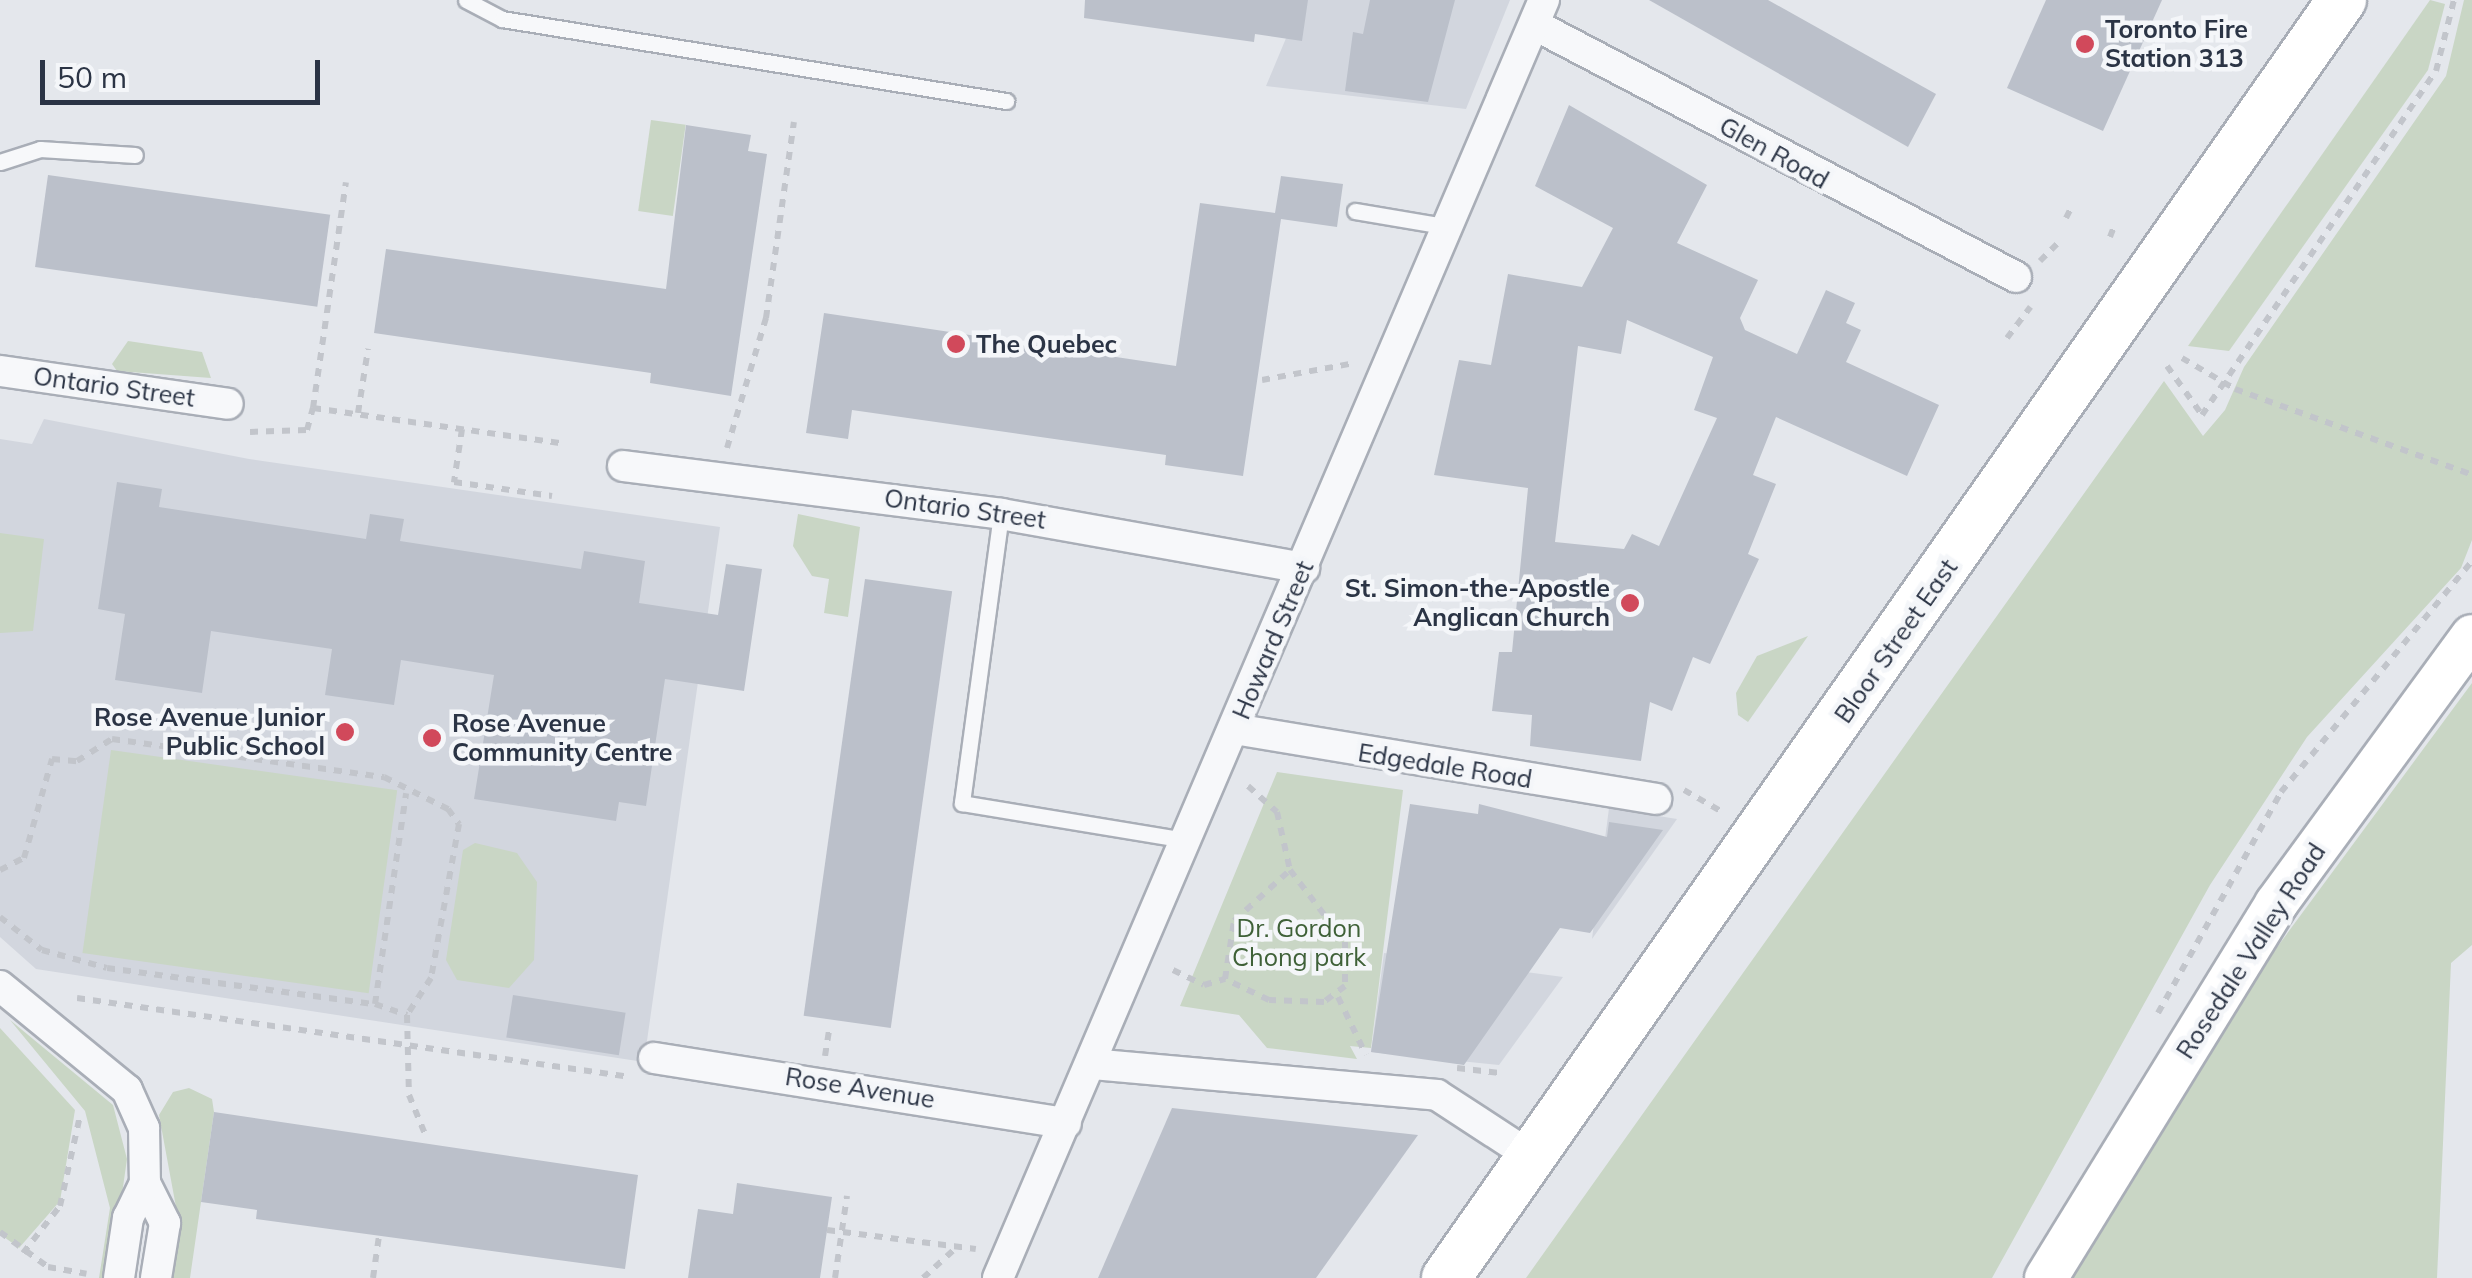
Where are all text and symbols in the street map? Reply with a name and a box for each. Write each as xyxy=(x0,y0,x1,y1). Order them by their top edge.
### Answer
place label: Toronto Fire Station 313 xyxy=(2105,15,2248,74)
marker: Toronto Fire Station 313 xyxy=(2074,33,2096,55)
scale bar xyxy=(45,40,325,102)
text: 50 m xyxy=(57,58,127,96)
street label: Glen Road xyxy=(1714,111,1834,195)
place label: The Quebec xyxy=(976,329,1117,359)
marker: The Quebec xyxy=(945,333,967,355)
street label: Ontario Street xyxy=(31,361,197,413)
street label: Ontario Street xyxy=(882,483,1048,535)
street label: Bloor Street East xyxy=(1828,553,1964,729)
street label: Howard Street xyxy=(1226,556,1320,724)
place label: St. Simon-the-Apostle Anglican Church xyxy=(1345,574,1610,633)
marker: St. Simon-the-Apostle Anglican Church xyxy=(1619,592,1641,614)
place label: Rose Avenue Junior Public School xyxy=(94,703,325,762)
place label: Rose Avenue Community Centre xyxy=(452,709,672,768)
marker: Rose Avenue Junior Public School xyxy=(334,721,356,743)
marker: Rose Avenue Community Centre xyxy=(421,727,443,749)
street label: Edgedale Road xyxy=(1356,737,1534,795)
street label: Rosedale Valley Road xyxy=(2170,838,2332,1064)
park label: Dr. Gordon Chong park xyxy=(1232,914,1366,973)
street label: Rose Avenue xyxy=(783,1061,937,1115)

